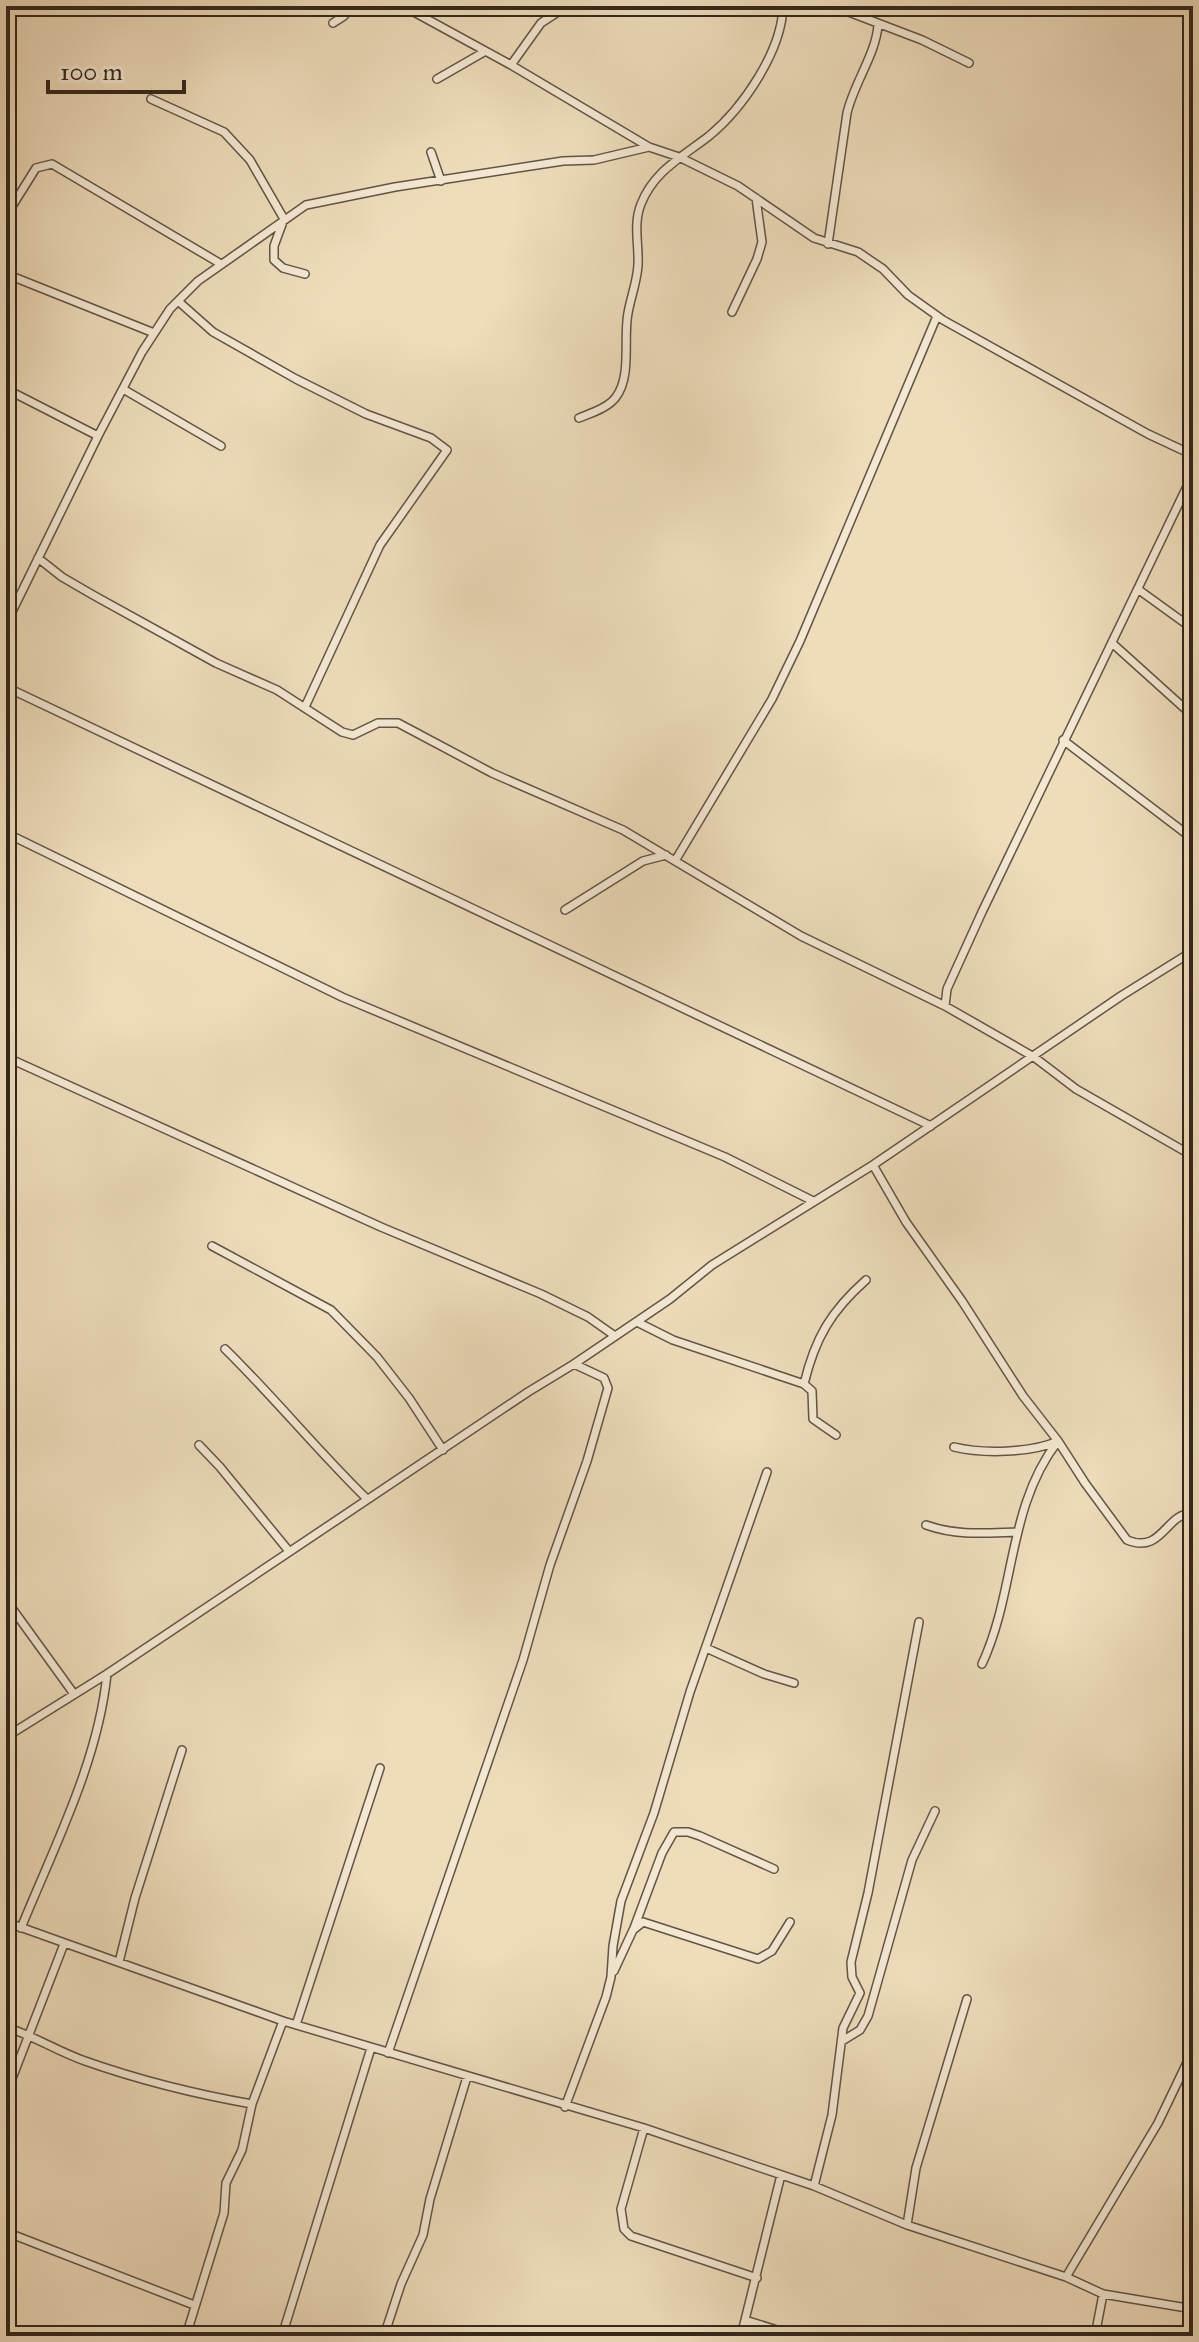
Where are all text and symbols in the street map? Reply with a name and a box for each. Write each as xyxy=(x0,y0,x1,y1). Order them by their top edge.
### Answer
scale bar xyxy=(48,44,184,94)
text: 100 m xyxy=(60,57,123,87)

